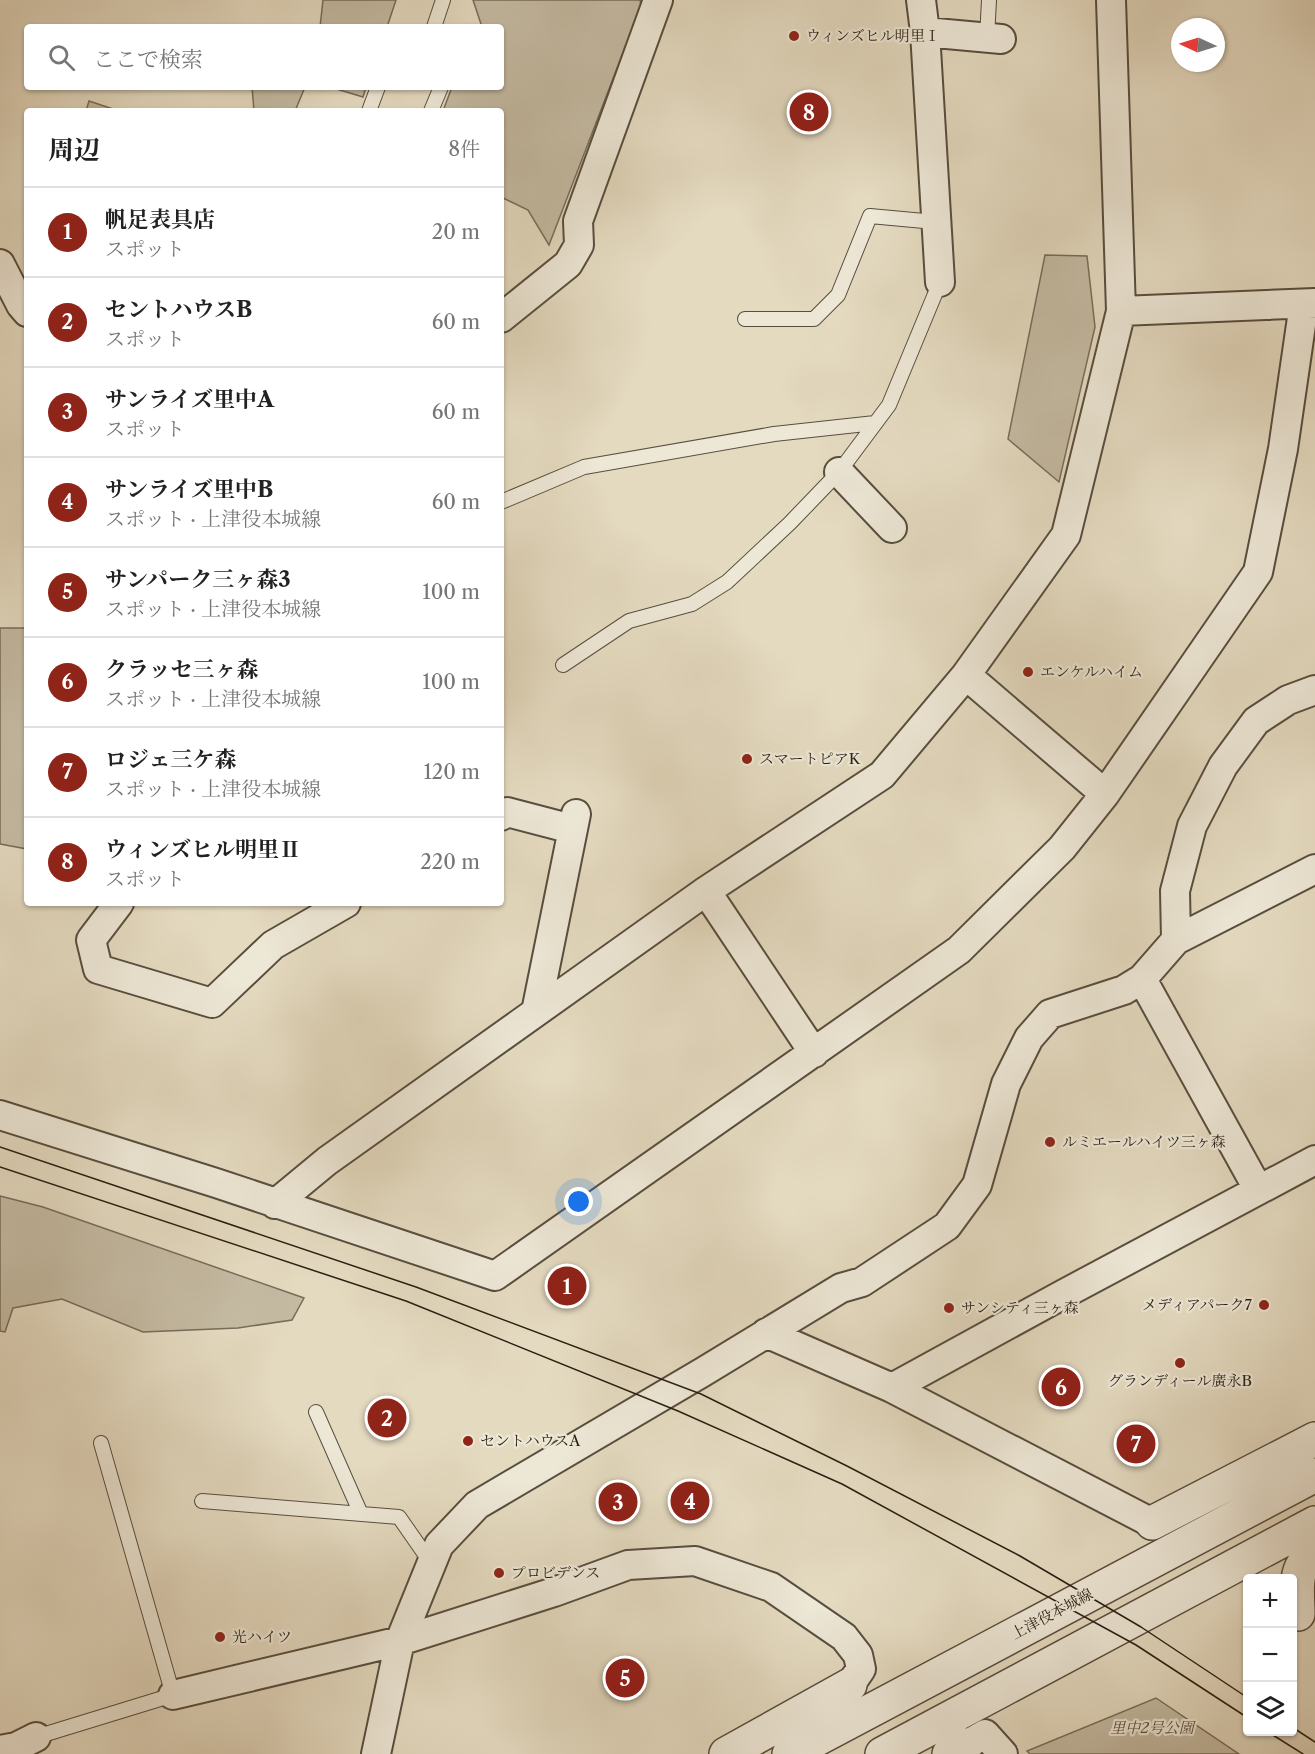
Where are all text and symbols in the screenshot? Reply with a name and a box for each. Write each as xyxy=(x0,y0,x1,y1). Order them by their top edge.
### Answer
north arrow xyxy=(1171,18,1225,72)
search box xyxy=(24,24,504,90)
place label: ウィンズヒル明里Ⅰ xyxy=(806,26,940,45)
marker: ウィンズヒル明里Ⅰ xyxy=(787,29,801,43)
icon: search xyxy=(45,41,78,74)
text: ここで検索 xyxy=(93,46,203,73)
pin: 8 xyxy=(790,90,828,134)
text: 周辺 xyxy=(48,134,100,166)
text: 8件 xyxy=(448,137,480,161)
text: 帆足表具店 xyxy=(105,206,215,233)
text: 1 xyxy=(63,220,72,244)
text: 20 m xyxy=(432,220,480,244)
text: スポット xyxy=(105,237,185,261)
text: セントハウスB xyxy=(105,296,252,323)
text: 2 xyxy=(62,310,73,334)
text: 60 m xyxy=(432,310,480,334)
text: スポット xyxy=(105,327,185,351)
text: サンライズ里中A xyxy=(105,386,274,413)
text: 3 xyxy=(62,400,73,424)
text: 60 m xyxy=(432,400,480,424)
text: スポット xyxy=(105,417,185,441)
text: サンライズ里中B xyxy=(105,476,273,503)
text: 4 xyxy=(62,490,73,514)
text: 60 m xyxy=(432,490,480,514)
text: スポット · 上津役本城線 xyxy=(105,507,321,531)
text: サンパーク三ヶ森3 xyxy=(105,566,291,593)
text: 5 xyxy=(62,580,73,604)
text: 100 m xyxy=(422,580,480,604)
text: スポット · 上津役本城線 xyxy=(105,597,321,621)
text: クラッセ三ヶ森 xyxy=(105,656,259,683)
place label: エンケルハイム xyxy=(1040,662,1143,681)
marker: エンケルハイム xyxy=(1021,665,1035,679)
text: 6 xyxy=(62,670,73,694)
text: 100 m xyxy=(422,670,480,694)
text: スポット · 上津役本城線 xyxy=(105,687,321,711)
text: ロジェ三ケ森 xyxy=(105,746,237,773)
place label: スマートピアK xyxy=(759,749,862,768)
marker: スマートピアK xyxy=(740,752,754,766)
text: 7 xyxy=(62,760,73,784)
text: 120 m xyxy=(423,760,480,784)
text: スポット · 上津役本城線 xyxy=(105,777,321,801)
text: ウィンズヒル明里Ⅱ xyxy=(105,836,301,863)
text: 8 xyxy=(61,850,74,874)
text: 220 m xyxy=(420,850,480,874)
text: スポット xyxy=(105,867,185,891)
place label: ルミエールハイツ三ヶ森 xyxy=(1062,1132,1226,1151)
marker: ルミエールハイツ三ヶ森 xyxy=(1043,1135,1057,1149)
your location xyxy=(564,1187,593,1216)
pin: 1 xyxy=(548,1264,586,1308)
place label: メディアパーク7 xyxy=(1142,1295,1253,1314)
place label: サンシティ三ヶ森 xyxy=(961,1298,1079,1317)
marker: メディアパーク7 xyxy=(1257,1298,1271,1312)
marker: サンシティ三ヶ森 xyxy=(942,1301,956,1315)
marker: グランディール廣永B xyxy=(1173,1356,1187,1370)
pin: 6 xyxy=(1042,1364,1080,1410)
place label: グランディール廣永B xyxy=(1108,1371,1252,1390)
pin: 2 xyxy=(368,1396,406,1440)
pin: 7 xyxy=(1116,1422,1156,1466)
place label: セントハウスA xyxy=(480,1431,581,1450)
marker: セントハウスA xyxy=(461,1434,475,1448)
pin: 4 xyxy=(670,1478,710,1524)
pin: 3 xyxy=(598,1480,638,1524)
place label: プロビデンス xyxy=(511,1563,600,1582)
marker: プロビデンス xyxy=(492,1566,506,1580)
map controls xyxy=(1243,1574,1297,1736)
button: + xyxy=(1243,1574,1297,1628)
street label: 上津役本城線 xyxy=(1008,1584,1096,1643)
place label: 光ハイツ xyxy=(232,1627,292,1646)
button: − xyxy=(1243,1628,1297,1682)
marker: 光ハイツ xyxy=(213,1630,227,1644)
pin: 5 xyxy=(606,1656,644,1700)
button: layers xyxy=(1243,1682,1297,1736)
park label: 里中2号公園 xyxy=(1110,1718,1197,1737)

